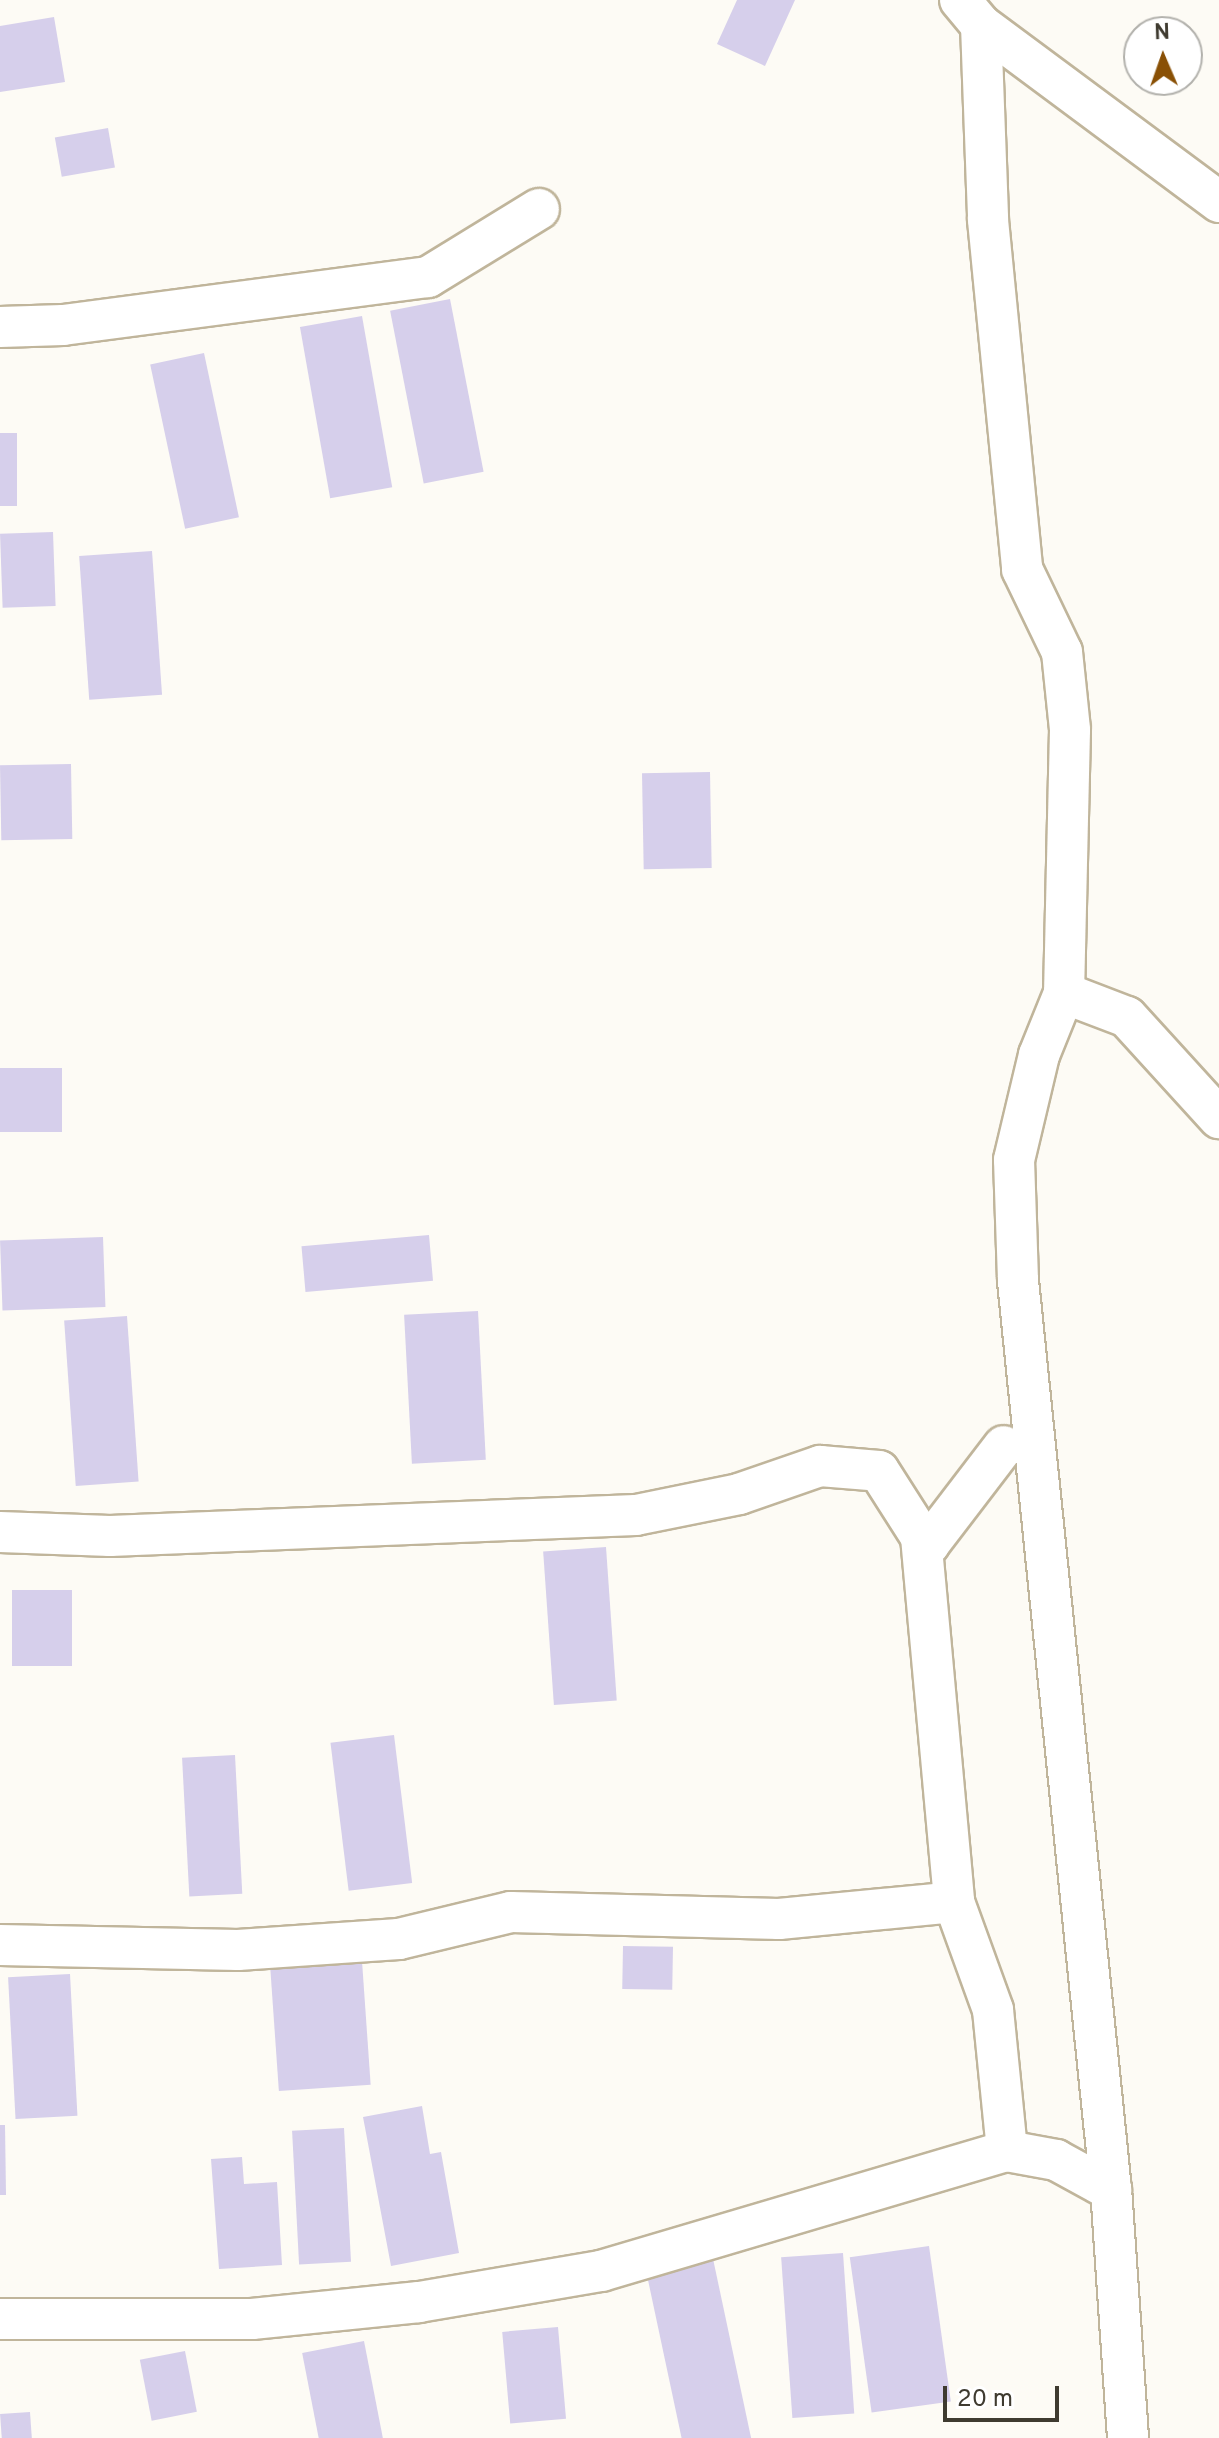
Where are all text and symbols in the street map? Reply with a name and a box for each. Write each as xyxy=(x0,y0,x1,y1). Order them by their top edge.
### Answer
north arrow xyxy=(1123,16,1203,96)
text: N xyxy=(1154,20,1171,47)
scale bar xyxy=(947,2370,1063,2420)
text: 20 m xyxy=(957,2385,1013,2415)

